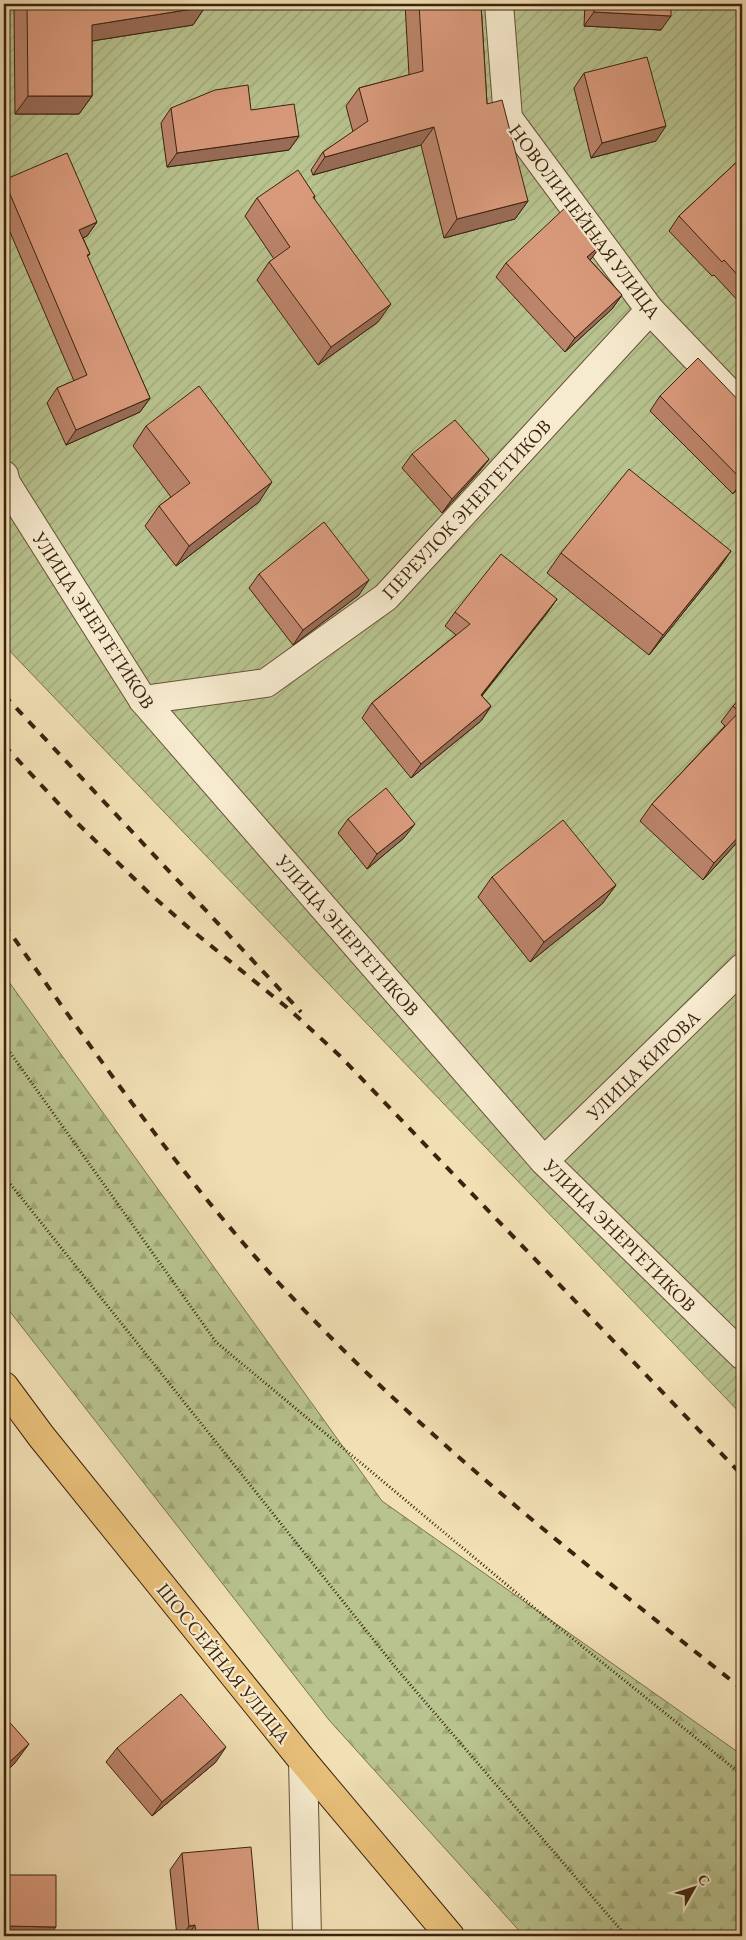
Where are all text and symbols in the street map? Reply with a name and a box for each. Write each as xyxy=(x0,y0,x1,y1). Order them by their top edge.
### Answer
street label: НОВОЛИНЕЙНАЯ УЛИЦА xyxy=(503,119,667,324)
street label: ПЕРЕУЛОК ЭНЕРГЕТИКОВ xyxy=(376,414,557,605)
street label: УЛИЦА ЭНЕРГЕТИКОВ xyxy=(26,526,160,714)
street label: УЛИЦА ЭНЕРГЕТИКОВ xyxy=(270,849,425,1021)
street label: УЛИЦА КИРОВА xyxy=(581,1004,706,1127)
street label: УЛИЦА ЭНЕРГЕТИКОВ xyxy=(537,1153,701,1317)
street label: ШОССЕЙНАЯ УЛИЦА xyxy=(151,1578,297,1749)
north arrow xyxy=(668,1862,718,1912)
text: С xyxy=(694,1870,714,1889)

